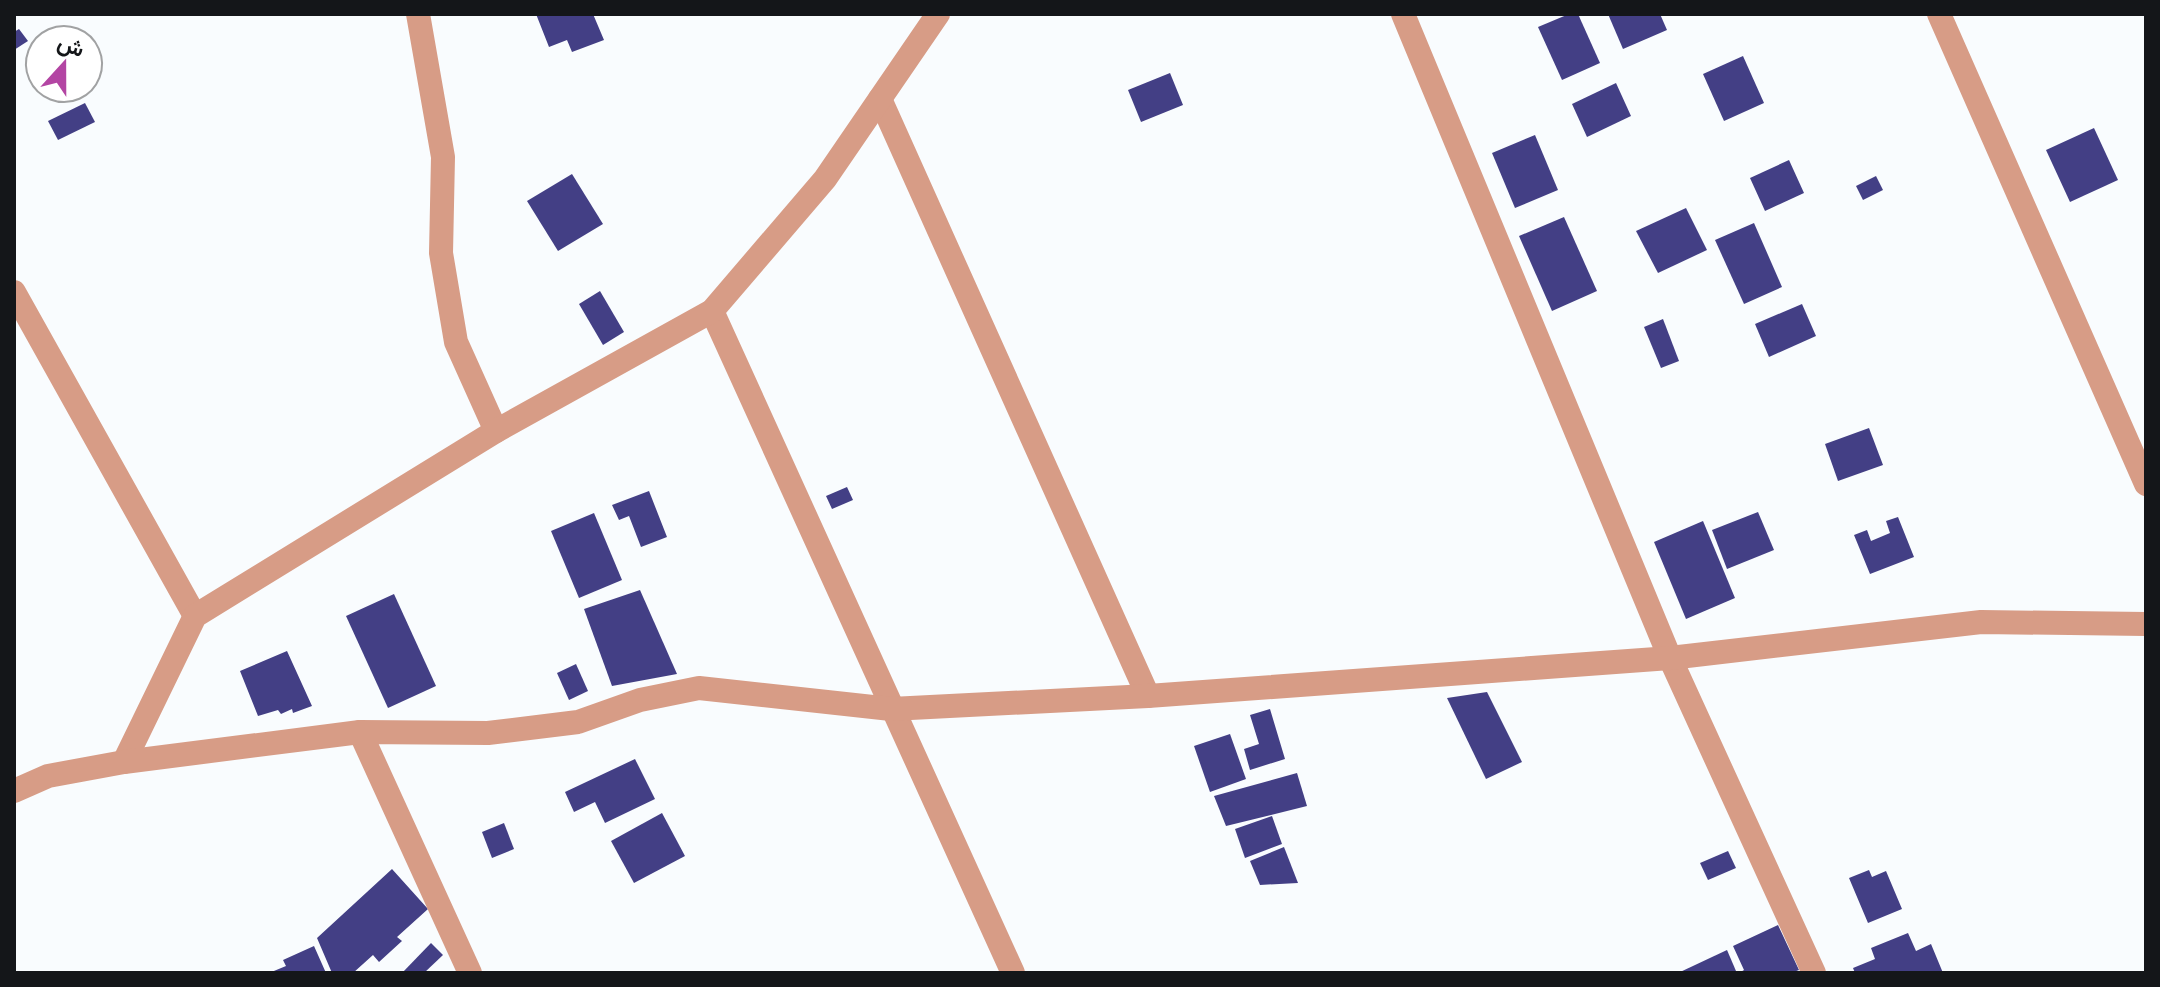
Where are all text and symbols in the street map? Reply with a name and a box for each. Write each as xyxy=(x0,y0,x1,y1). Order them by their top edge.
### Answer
north arrow xyxy=(24,24,104,104)
text: ش xyxy=(54,29,88,63)

